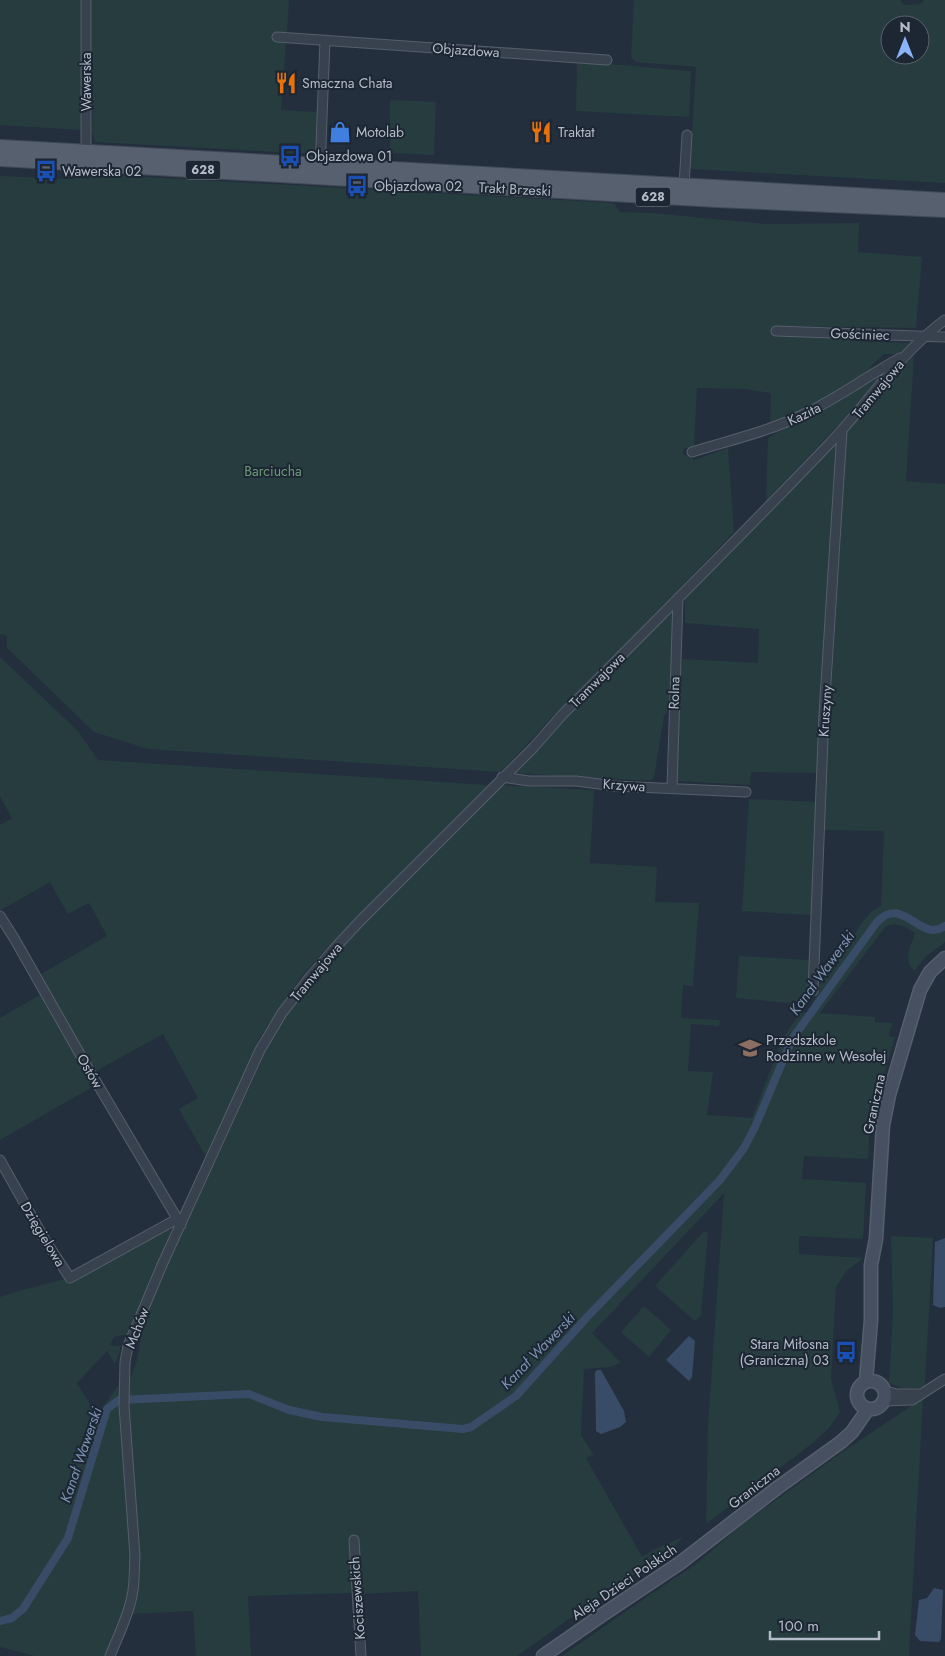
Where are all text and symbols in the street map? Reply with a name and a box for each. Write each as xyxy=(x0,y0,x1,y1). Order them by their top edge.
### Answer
north arrow xyxy=(880,15,930,65)
text: N xyxy=(899,17,911,37)
street label: Objazdowa xyxy=(432,38,500,62)
street label: Wawerska xyxy=(76,53,96,111)
restaurant icon: Smaczna Chata xyxy=(273,70,299,96)
place label: Smaczna Chata xyxy=(302,73,393,93)
shop icon: Motolab xyxy=(327,119,353,145)
restaurant icon: Traktat xyxy=(528,119,554,145)
place label: Motolab xyxy=(356,122,404,142)
place label: Traktat xyxy=(558,122,595,142)
bus stop icon: Objazdowa 01 xyxy=(277,143,303,169)
place label: Objazdowa 01 xyxy=(306,146,392,166)
bus stop icon: Wawerska 02 xyxy=(33,158,59,184)
road number: 628 xyxy=(186,160,220,180)
place label: Wawerska 02 xyxy=(62,161,142,181)
bus stop icon: Objazdowa 02 xyxy=(344,173,370,199)
place label: Objazdowa 02 xyxy=(374,176,462,196)
street label: Trakt Brzeski xyxy=(478,177,552,201)
road number: 628 xyxy=(636,188,670,206)
street label: Gościniec xyxy=(830,323,890,345)
street label: Tramwajowa xyxy=(847,355,909,423)
street label: Kazita xyxy=(784,397,824,431)
park label: Barciucha xyxy=(244,461,302,481)
street label: Tramwajowa xyxy=(565,648,629,712)
street label: Rolna xyxy=(663,676,685,710)
street label: Kruszyny xyxy=(813,684,837,738)
street label: Krzywa xyxy=(602,774,646,796)
water label: Kanał Wawerski xyxy=(784,926,860,1020)
street label: Tramwajowa xyxy=(285,938,347,1006)
place label: Przedszkole Rodzinne w Wesołej xyxy=(766,1030,887,1066)
school or university icon: Przedszkole Rodzinne w Wesołej xyxy=(737,1035,763,1061)
street label: Ostów xyxy=(72,1050,108,1092)
street label: Graniczna xyxy=(858,1072,890,1136)
street label: Dzięgielowa xyxy=(16,1198,70,1270)
street label: Mchów xyxy=(120,1304,154,1351)
water label: Kanał Wawerski xyxy=(495,1307,581,1394)
place label: Stara Miłosna (Graniczna) 03 xyxy=(739,1334,829,1370)
bus stop icon: Stara Miłosna (Graniczna) 03 xyxy=(833,1339,859,1365)
water label: Kanał Wawerski xyxy=(54,1404,108,1506)
street label: Graniczna xyxy=(724,1460,784,1514)
street label: Aleja Dzieci Polskich xyxy=(567,1539,681,1625)
street label: Kociszewskich xyxy=(344,1556,370,1640)
scale bar xyxy=(770,1608,879,1640)
text: 100 m xyxy=(778,1615,819,1637)

